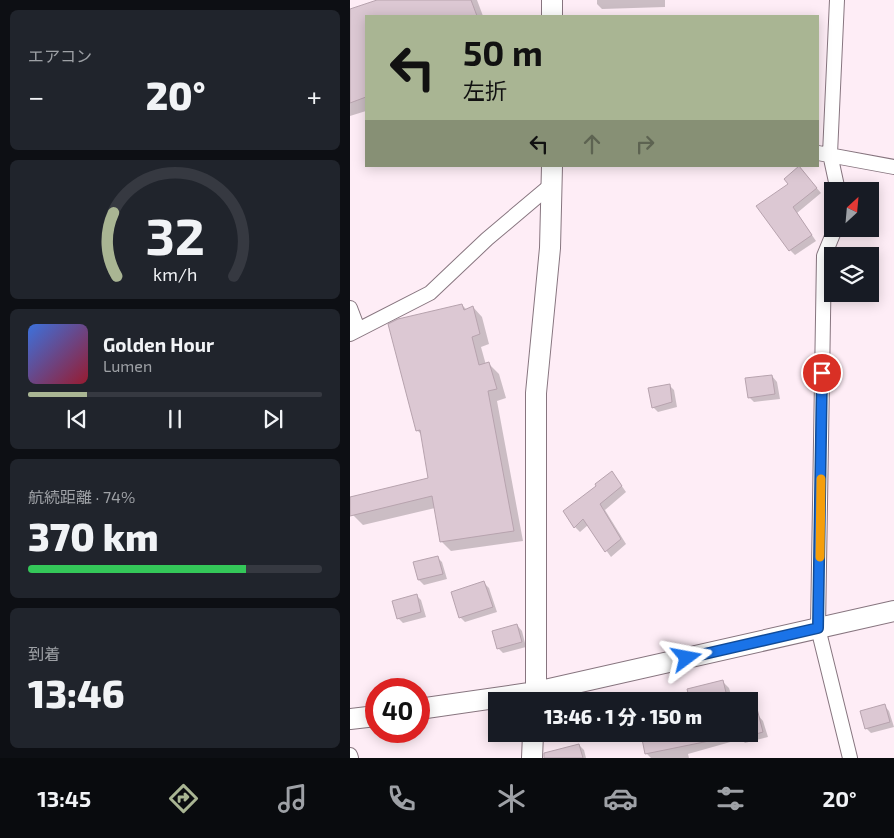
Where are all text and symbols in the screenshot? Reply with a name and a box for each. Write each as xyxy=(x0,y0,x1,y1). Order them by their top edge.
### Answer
text: 50 m xyxy=(463,31,543,73)
icon: left xyxy=(380,35,445,100)
text: エアコン xyxy=(28,46,92,65)
text: 20° xyxy=(146,72,205,118)
text: 左折 xyxy=(463,77,507,103)
text: − xyxy=(28,79,44,113)
text: + xyxy=(307,79,322,113)
icon: left xyxy=(525,130,553,158)
icon: ahead xyxy=(578,130,606,158)
icon: right xyxy=(631,130,659,158)
north arrow xyxy=(824,182,879,238)
map controls xyxy=(824,182,879,302)
text: 32 xyxy=(145,203,205,265)
button: layers xyxy=(824,247,879,302)
text: km/h xyxy=(153,263,197,285)
text: Golden Hour xyxy=(103,333,214,356)
pin xyxy=(801,352,843,394)
text: Lumen xyxy=(103,356,152,375)
icon: arrive xyxy=(808,359,836,387)
icon: previous xyxy=(63,405,91,433)
icon: pause xyxy=(161,405,189,433)
icon: next xyxy=(259,405,287,433)
text: 航続距離 · 74% xyxy=(28,487,135,506)
text: 370 km xyxy=(28,513,159,559)
position arrow xyxy=(660,631,712,683)
text: 到着 xyxy=(28,644,60,663)
text: 13:46 xyxy=(28,670,125,716)
speed limit sign: 40 xyxy=(365,678,430,743)
text: 13:46 · 1 分 · 150 m xyxy=(544,705,702,728)
icon: directions xyxy=(166,781,201,816)
icon: music xyxy=(275,781,310,816)
icon: phone xyxy=(384,781,419,816)
icon: climate xyxy=(494,781,529,816)
icon: car xyxy=(603,781,638,816)
icon: filters xyxy=(713,781,748,816)
text: 13:45 xyxy=(37,785,91,811)
text: 20° xyxy=(822,785,857,811)

